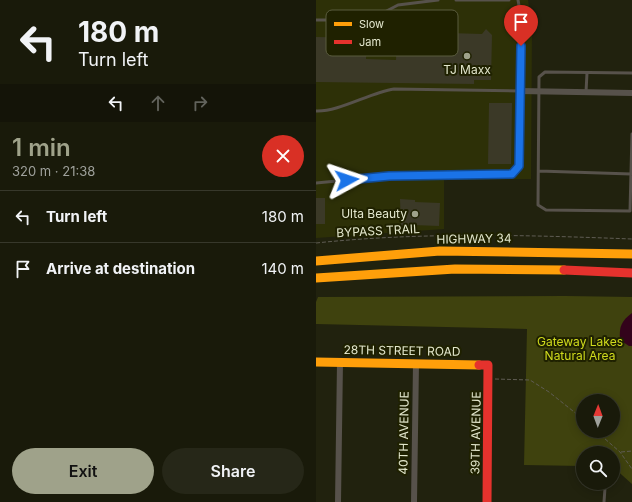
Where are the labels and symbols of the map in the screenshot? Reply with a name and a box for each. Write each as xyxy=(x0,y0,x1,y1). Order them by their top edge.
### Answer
pin xyxy=(504,5,538,46)
legend xyxy=(326,10,458,56)
text: Slow xyxy=(359,17,384,31)
text: Jam xyxy=(359,35,381,49)
marker: TJ Maxx xyxy=(462,51,472,61)
place label: TJ Maxx xyxy=(443,62,491,77)
position arrow xyxy=(326,159,368,201)
place label: Ulta Beauty xyxy=(341,206,407,221)
marker: Ulta Beauty xyxy=(410,209,420,219)
street label: BYPASS TRAIL xyxy=(336,221,420,240)
street label: HIGHWAY 34 xyxy=(436,230,512,247)
park label: Gateway Lakes Natural Area xyxy=(537,334,623,363)
street label: 28TH STREET ROAD xyxy=(343,342,461,359)
street label: 40TH AVENUE xyxy=(395,391,412,475)
street label: 39TH AVENUE xyxy=(467,391,484,475)
north arrow xyxy=(576,394,620,438)

